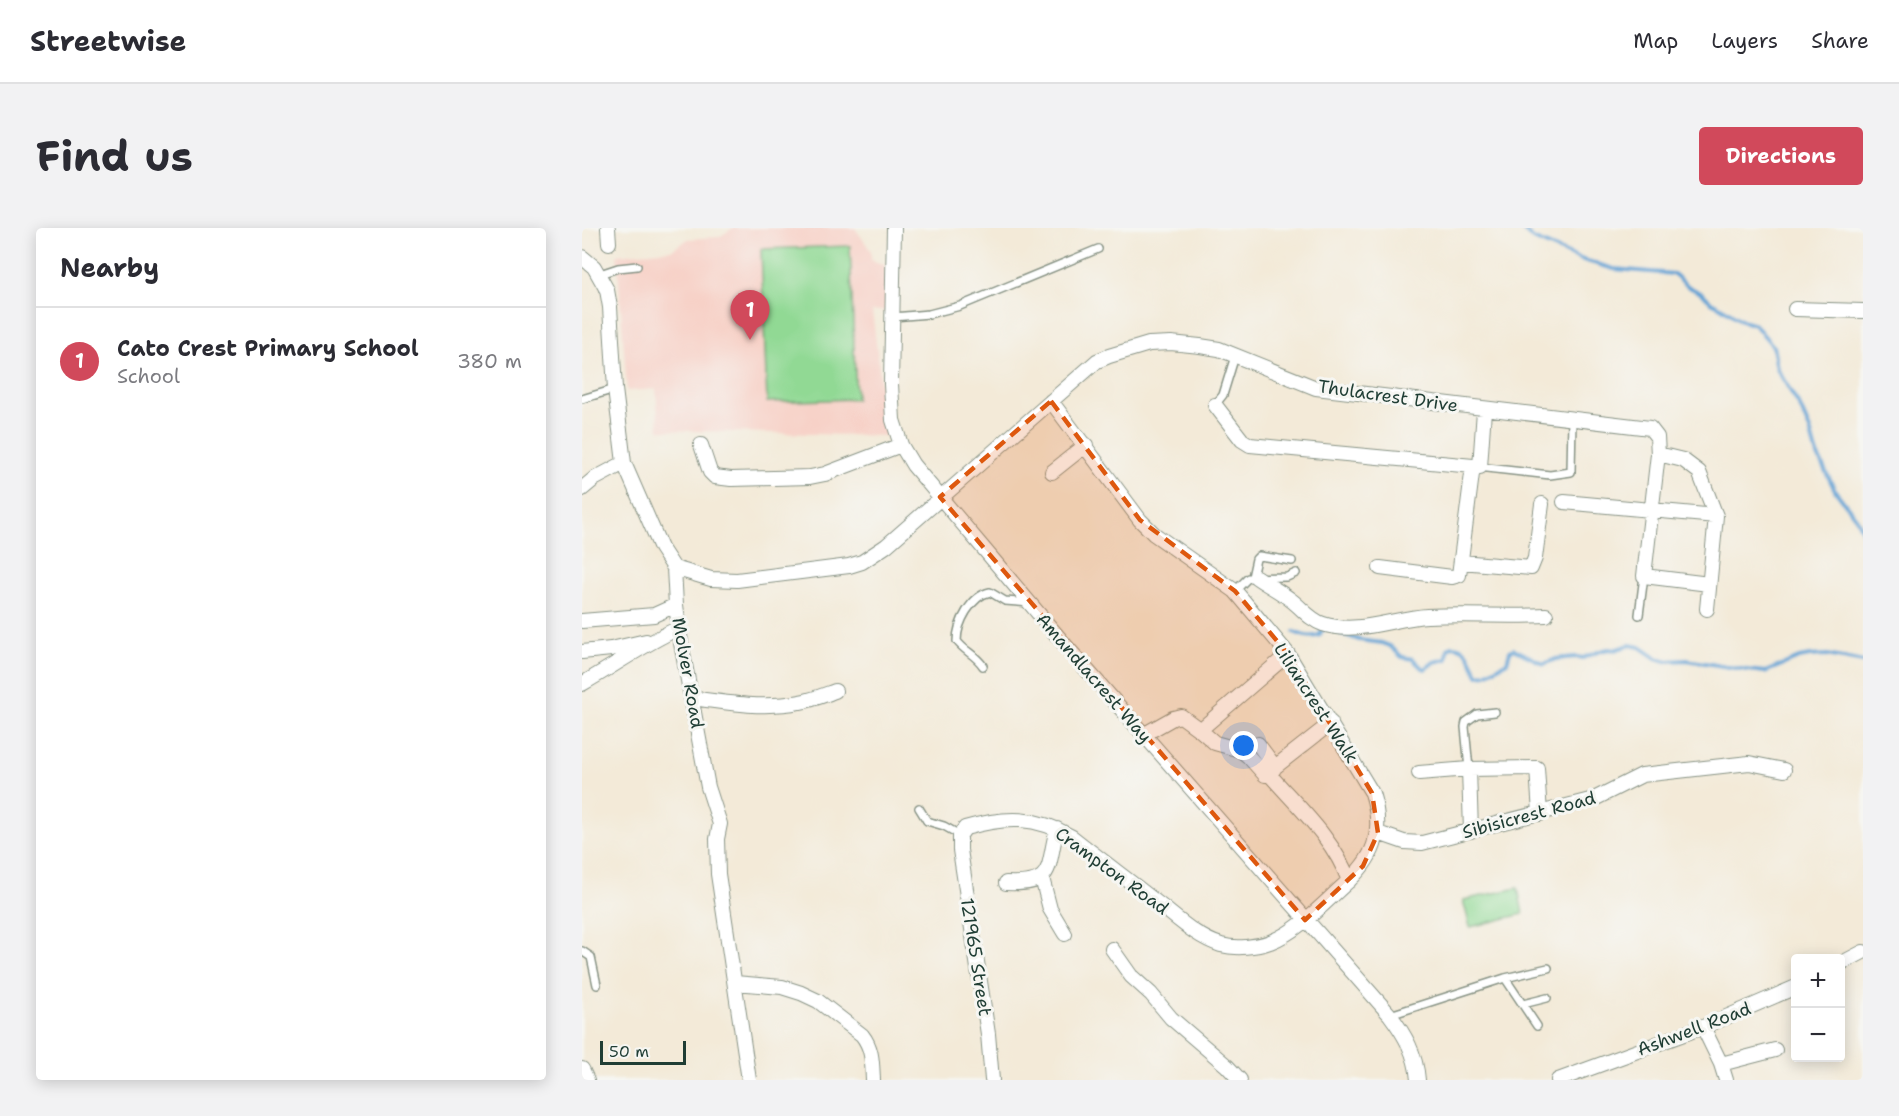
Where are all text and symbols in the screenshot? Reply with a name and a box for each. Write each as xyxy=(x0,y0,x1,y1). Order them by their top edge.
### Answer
text: Streetwise xyxy=(30,22,186,60)
text: Map xyxy=(1633,27,1678,55)
text: Layers xyxy=(1711,27,1778,55)
text: Share xyxy=(1811,27,1869,55)
button: Directions xyxy=(1699,127,1863,185)
text: Find us xyxy=(36,128,193,184)
text: Nearby xyxy=(60,250,159,285)
pin: 1 xyxy=(730,291,770,340)
text: Cato Crest Primary School xyxy=(117,334,419,363)
text: 1 xyxy=(75,348,84,374)
text: 380 m xyxy=(457,348,522,374)
text: School xyxy=(117,363,180,389)
street label: Thulacrest Drive xyxy=(1316,374,1460,418)
street label: Amandlacrest Way xyxy=(1031,608,1157,748)
street label: Molver Road xyxy=(666,616,710,730)
street label: Liliancrest Walk xyxy=(1268,638,1364,768)
your location xyxy=(1229,731,1258,760)
street label: Sibisicrest Road xyxy=(1460,786,1598,844)
street label: Crampton Road xyxy=(1050,822,1174,920)
street label: 121965 Street xyxy=(955,896,997,1018)
map controls xyxy=(1791,954,1845,1062)
button: + xyxy=(1791,954,1845,1008)
street label: Ashwell Road xyxy=(1634,996,1754,1062)
button: − xyxy=(1791,1008,1845,1062)
scale bar xyxy=(600,1038,686,1066)
text: 50 m xyxy=(609,1041,649,1062)

